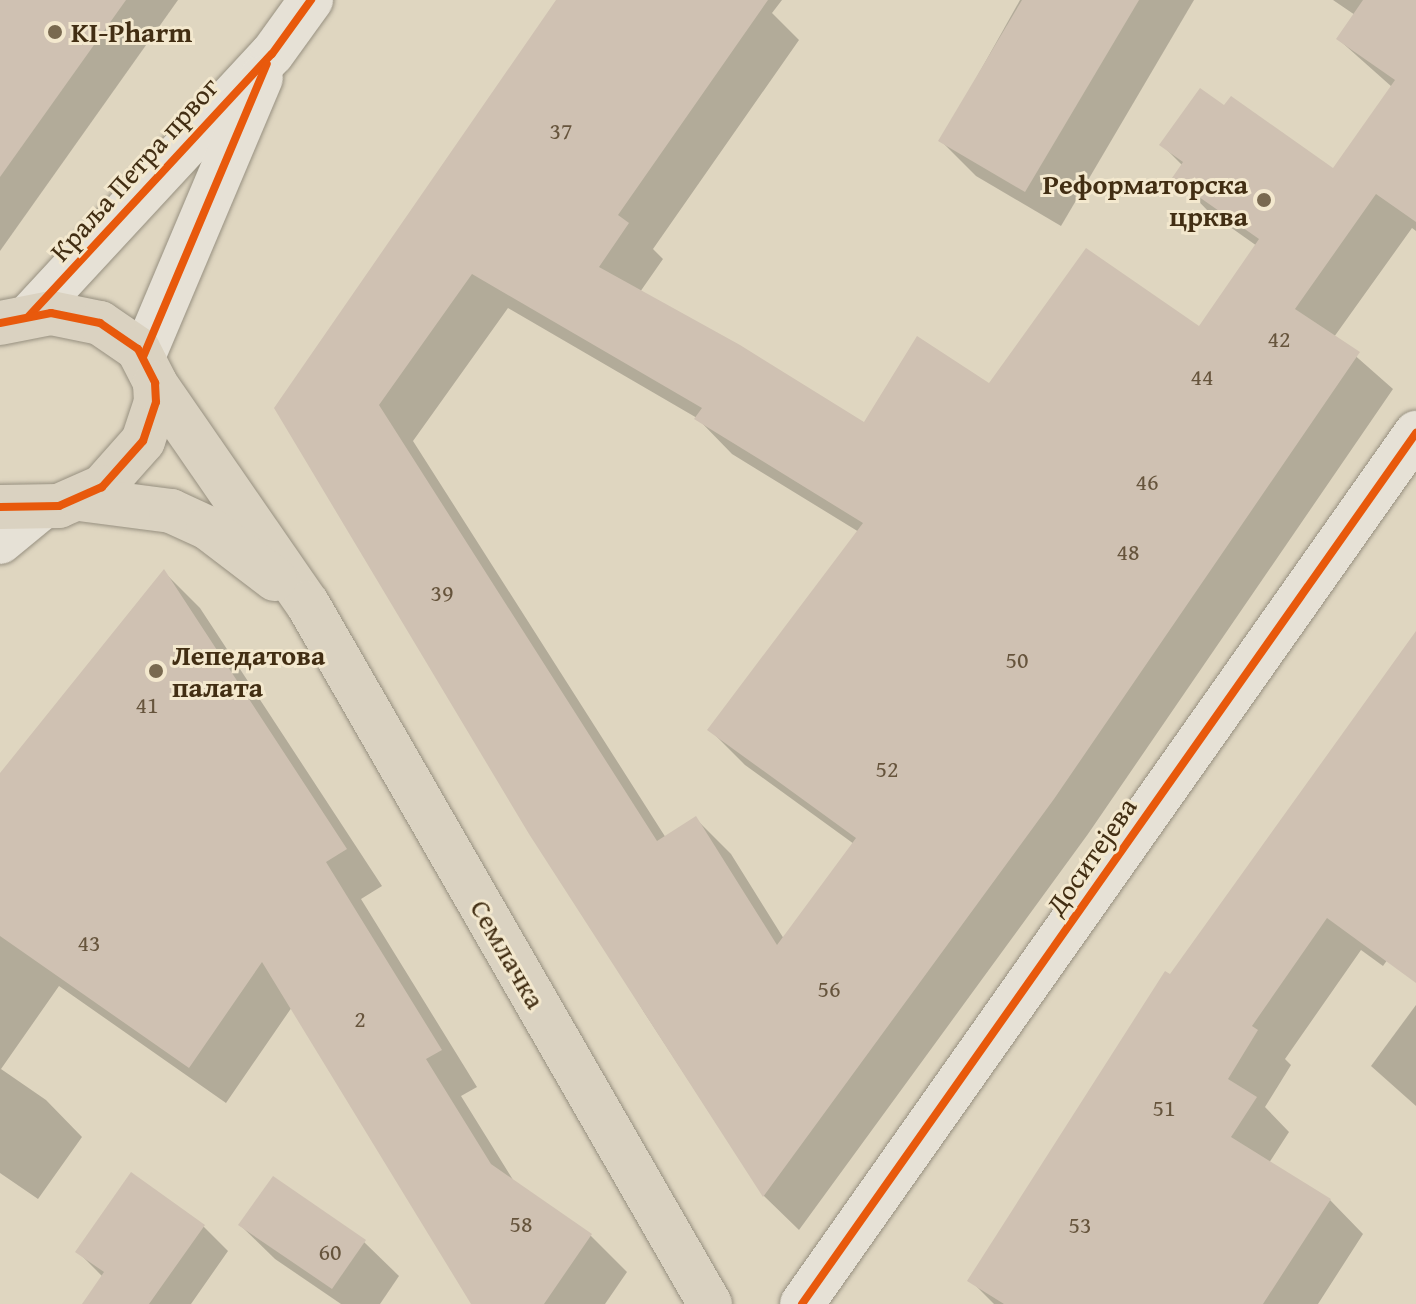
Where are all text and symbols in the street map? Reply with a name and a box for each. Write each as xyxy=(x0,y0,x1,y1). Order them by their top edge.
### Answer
place label: KI-Pharm xyxy=(71,15,192,49)
marker: KI-Pharm xyxy=(46,23,64,41)
street label: Краља Петра првог xyxy=(43,70,225,268)
house number: 37 xyxy=(549,117,573,145)
place label: Реформаторска црква xyxy=(1043,167,1248,233)
marker: Реформаторска црква xyxy=(1255,191,1273,209)
house number: 42 xyxy=(1267,325,1291,353)
house number: 44 xyxy=(1190,363,1214,391)
house number: 46 xyxy=(1135,468,1159,496)
house number: 48 xyxy=(1116,538,1140,566)
house number: 39 xyxy=(430,579,454,607)
place label: Лепедатова палата xyxy=(172,638,325,704)
house number: 50 xyxy=(1005,646,1029,674)
marker: Лепедатова палата xyxy=(147,662,165,680)
house number: 41 xyxy=(135,691,159,719)
house number: 52 xyxy=(875,755,899,783)
street label: Доситејева xyxy=(1038,791,1144,921)
street label: Семлачка xyxy=(463,894,553,1014)
house number: 43 xyxy=(77,929,101,957)
house number: 56 xyxy=(817,975,841,1003)
house number: 2 xyxy=(354,1005,366,1033)
house number: 51 xyxy=(1152,1094,1176,1122)
house number: 58 xyxy=(509,1210,533,1238)
house number: 53 xyxy=(1068,1211,1092,1239)
house number: 60 xyxy=(318,1238,342,1266)

